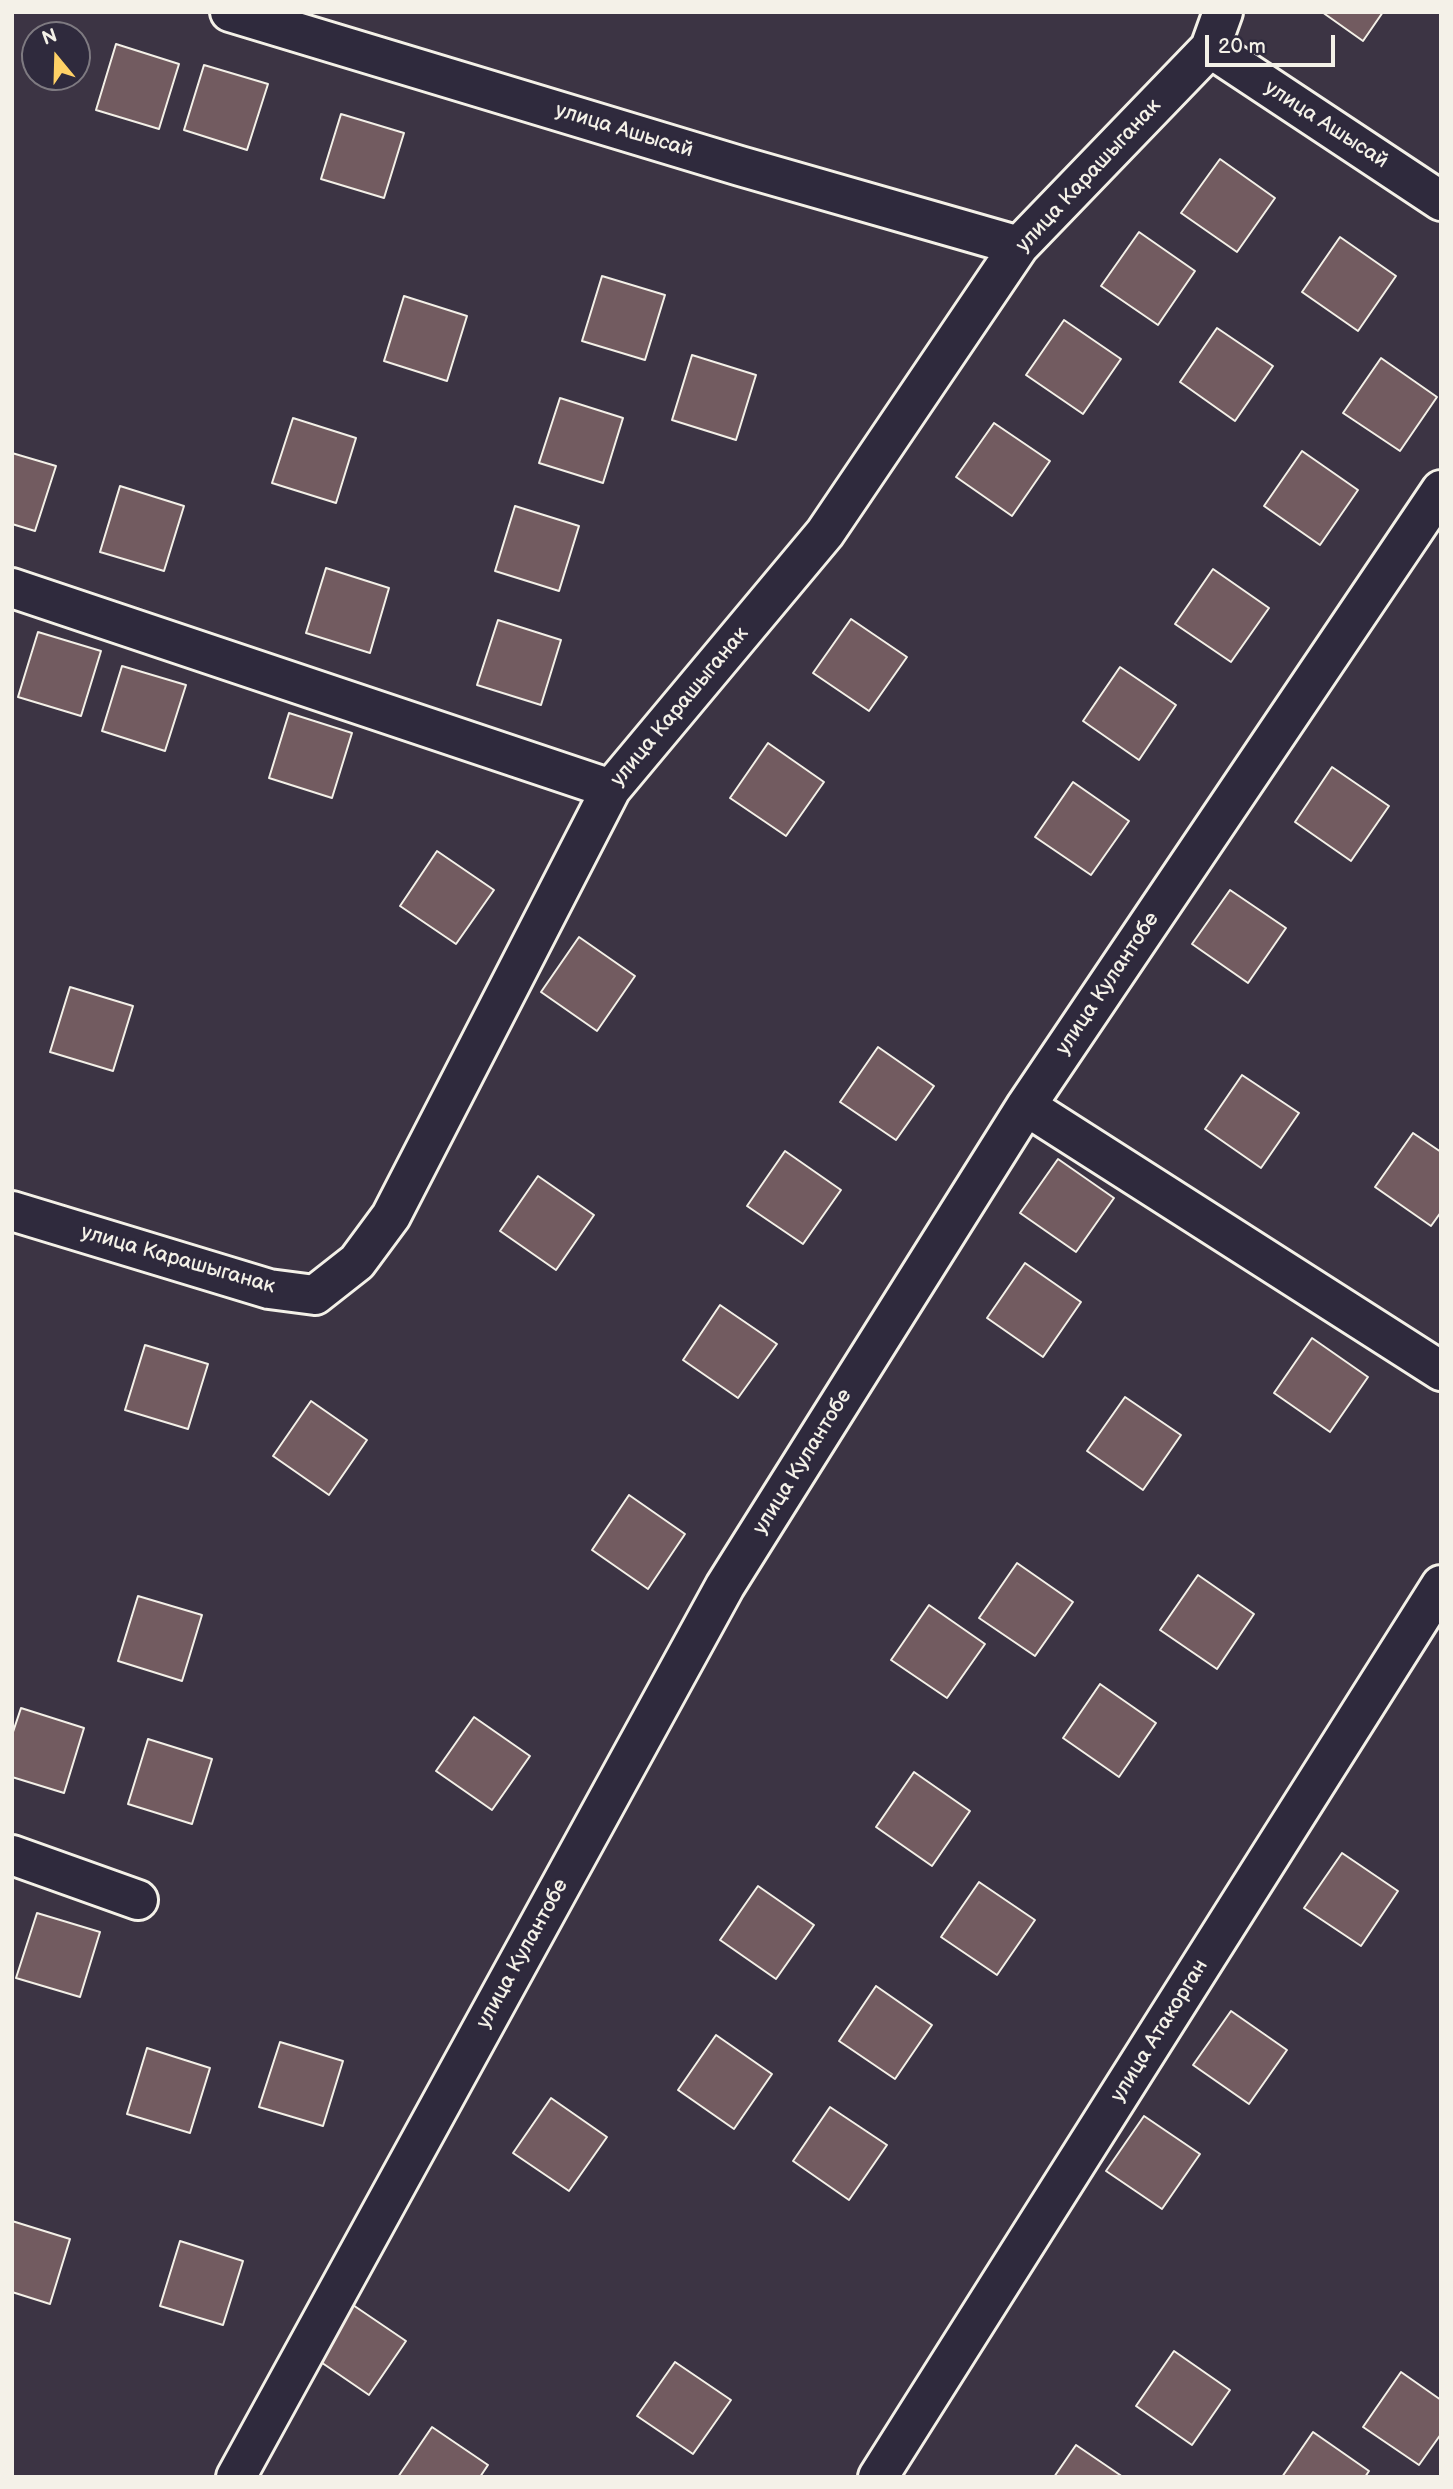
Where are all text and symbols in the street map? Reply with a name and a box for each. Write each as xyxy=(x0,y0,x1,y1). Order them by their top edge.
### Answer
north arrow xyxy=(21,21,91,91)
scale bar xyxy=(1208,21,1338,65)
text: N xyxy=(39,24,60,51)
text: 20 m xyxy=(1218,34,1266,59)
street label: улица Ашысай xyxy=(1259,76,1393,174)
street label: улица Карашыганак xyxy=(1011,94,1167,258)
street label: улица Ашысай xyxy=(552,98,696,164)
street label: улица Карашыганак xyxy=(606,622,754,792)
street label: улица Кулантобе xyxy=(1051,908,1165,1060)
street label: улица Карашыганак xyxy=(78,1220,278,1300)
street label: улица Кулантобе xyxy=(748,1385,858,1539)
street label: улица Кулантобе xyxy=(472,1875,574,2033)
street label: улица Атакорган xyxy=(1106,1955,1214,2107)

